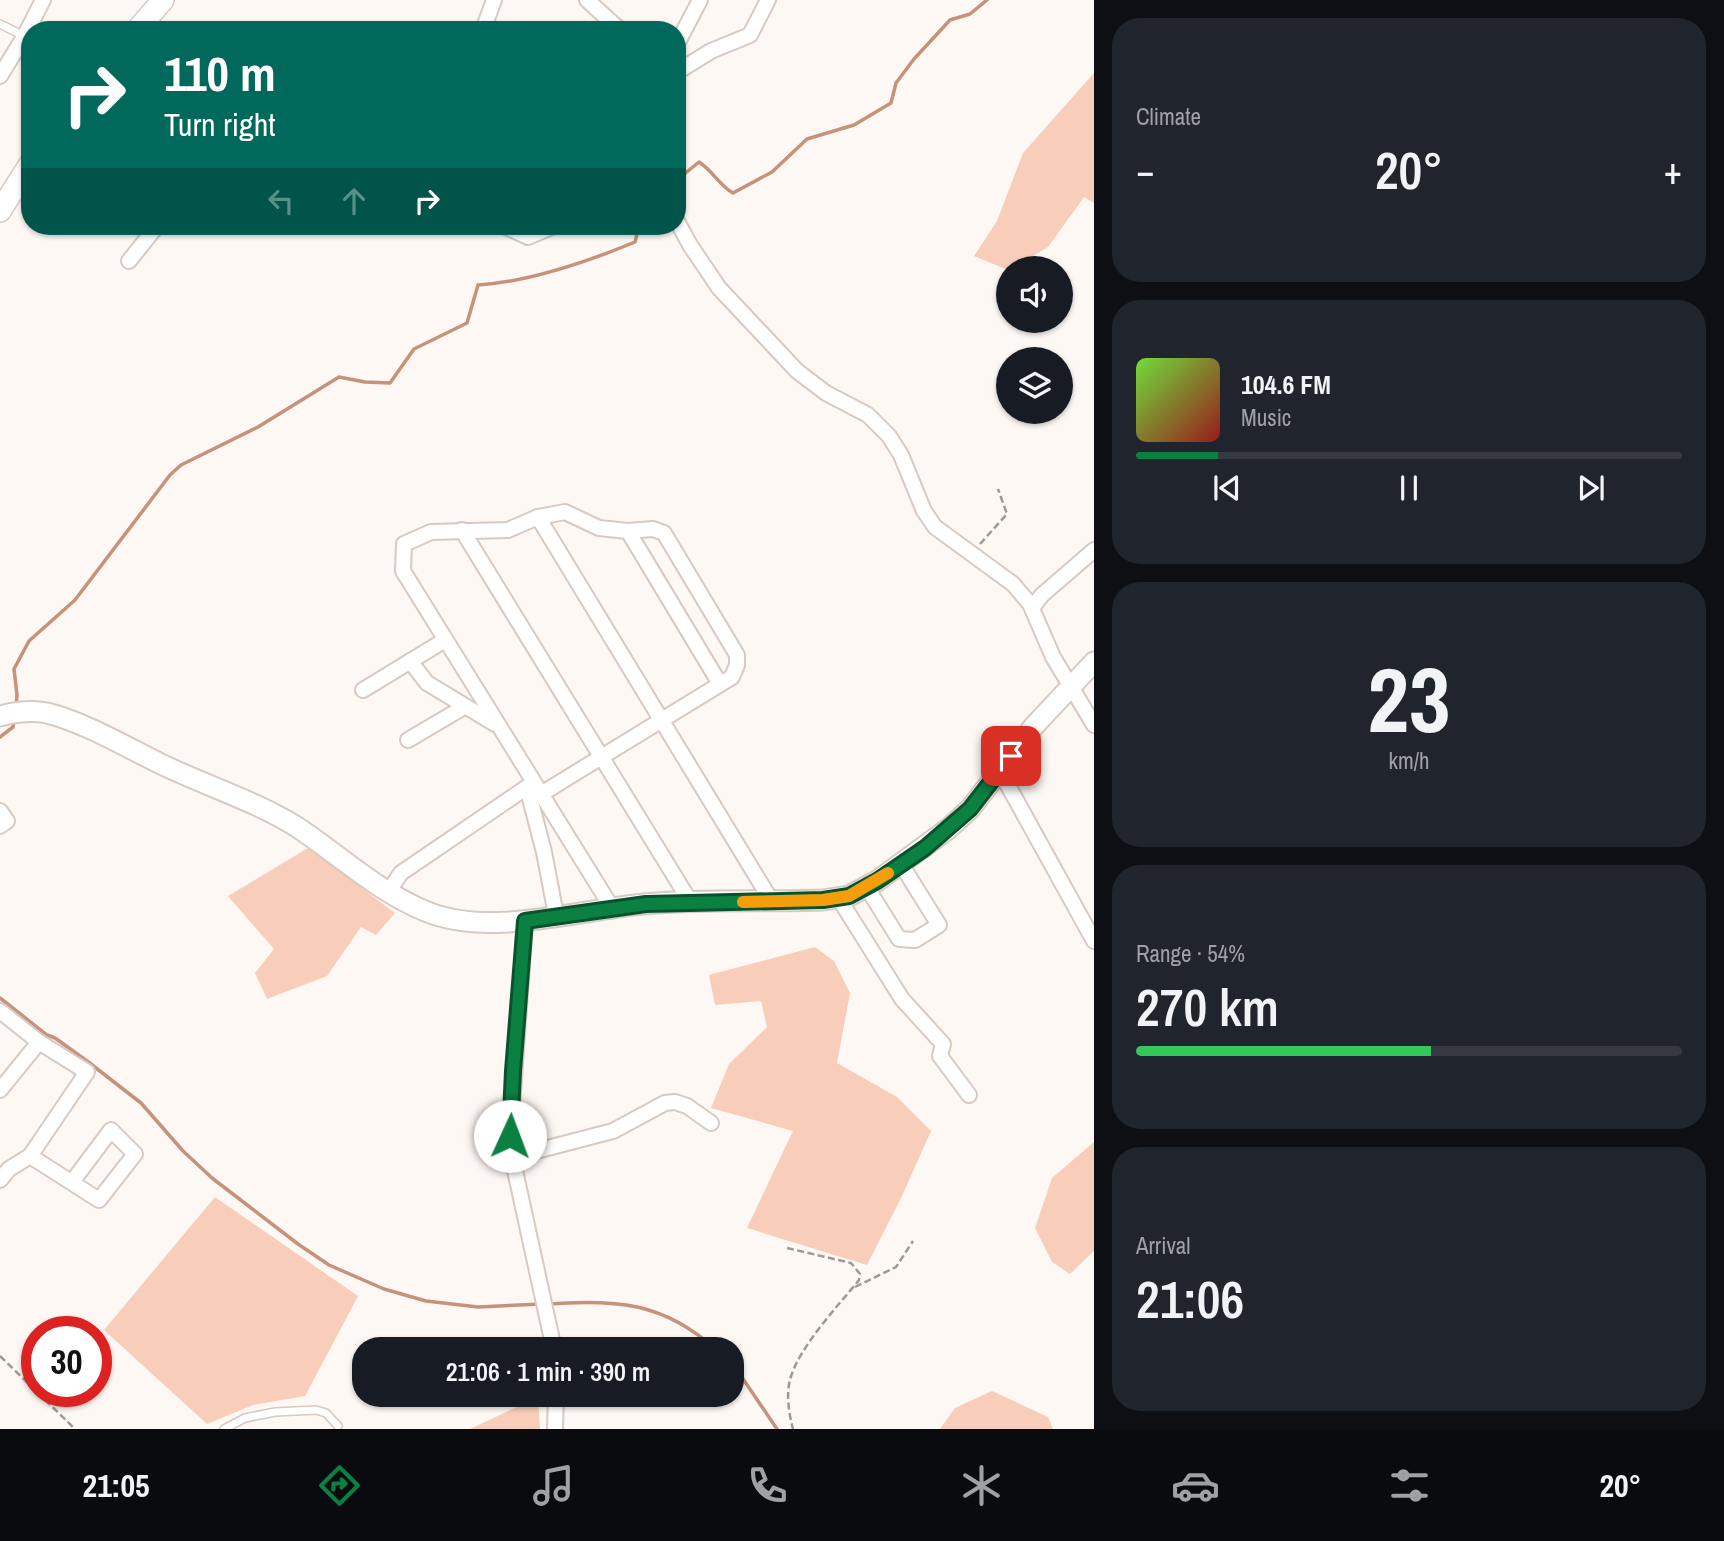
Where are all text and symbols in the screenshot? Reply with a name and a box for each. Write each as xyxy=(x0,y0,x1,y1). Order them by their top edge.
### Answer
text: 110 m xyxy=(164,40,276,106)
icon: right xyxy=(49,49,140,140)
text: Climate xyxy=(1136,101,1201,132)
text: Turn right xyxy=(164,103,276,146)
text: 20° xyxy=(1375,135,1443,205)
text: − xyxy=(1136,145,1154,196)
text: + xyxy=(1664,145,1682,196)
icon: left xyxy=(262,182,300,220)
icon: ahead xyxy=(335,182,373,220)
icon: right xyxy=(408,182,446,220)
map controls xyxy=(996,256,1073,424)
button: sound xyxy=(996,256,1073,333)
button: layers xyxy=(996,347,1073,424)
text: 104.6 FM xyxy=(1241,367,1331,402)
text: Music xyxy=(1241,402,1291,433)
icon: previous xyxy=(1208,469,1246,507)
icon: pause xyxy=(1390,469,1428,507)
icon: next xyxy=(1572,469,1610,507)
text: 23 xyxy=(1368,638,1451,760)
pin xyxy=(981,726,1041,786)
icon: arrive xyxy=(992,737,1030,775)
text: km/h xyxy=(1389,745,1429,776)
text: Range · 54% xyxy=(1136,938,1245,969)
text: 270 km xyxy=(1136,972,1279,1042)
position arrow xyxy=(473,1099,547,1173)
text: Arrival xyxy=(1136,1230,1191,1261)
text: 21:06 xyxy=(1136,1264,1244,1334)
speed limit sign: 30 xyxy=(21,1316,112,1407)
text: 21:06 · 1 min · 390 m xyxy=(446,1354,650,1389)
icon: directions xyxy=(315,1461,364,1510)
icon: music xyxy=(529,1461,578,1510)
icon: phone xyxy=(743,1461,792,1510)
icon: climate xyxy=(957,1461,1006,1510)
icon: car xyxy=(1171,1461,1220,1510)
icon: filters xyxy=(1385,1461,1434,1510)
text: 21:05 xyxy=(83,1464,150,1507)
text: 20° xyxy=(1599,1464,1641,1507)

